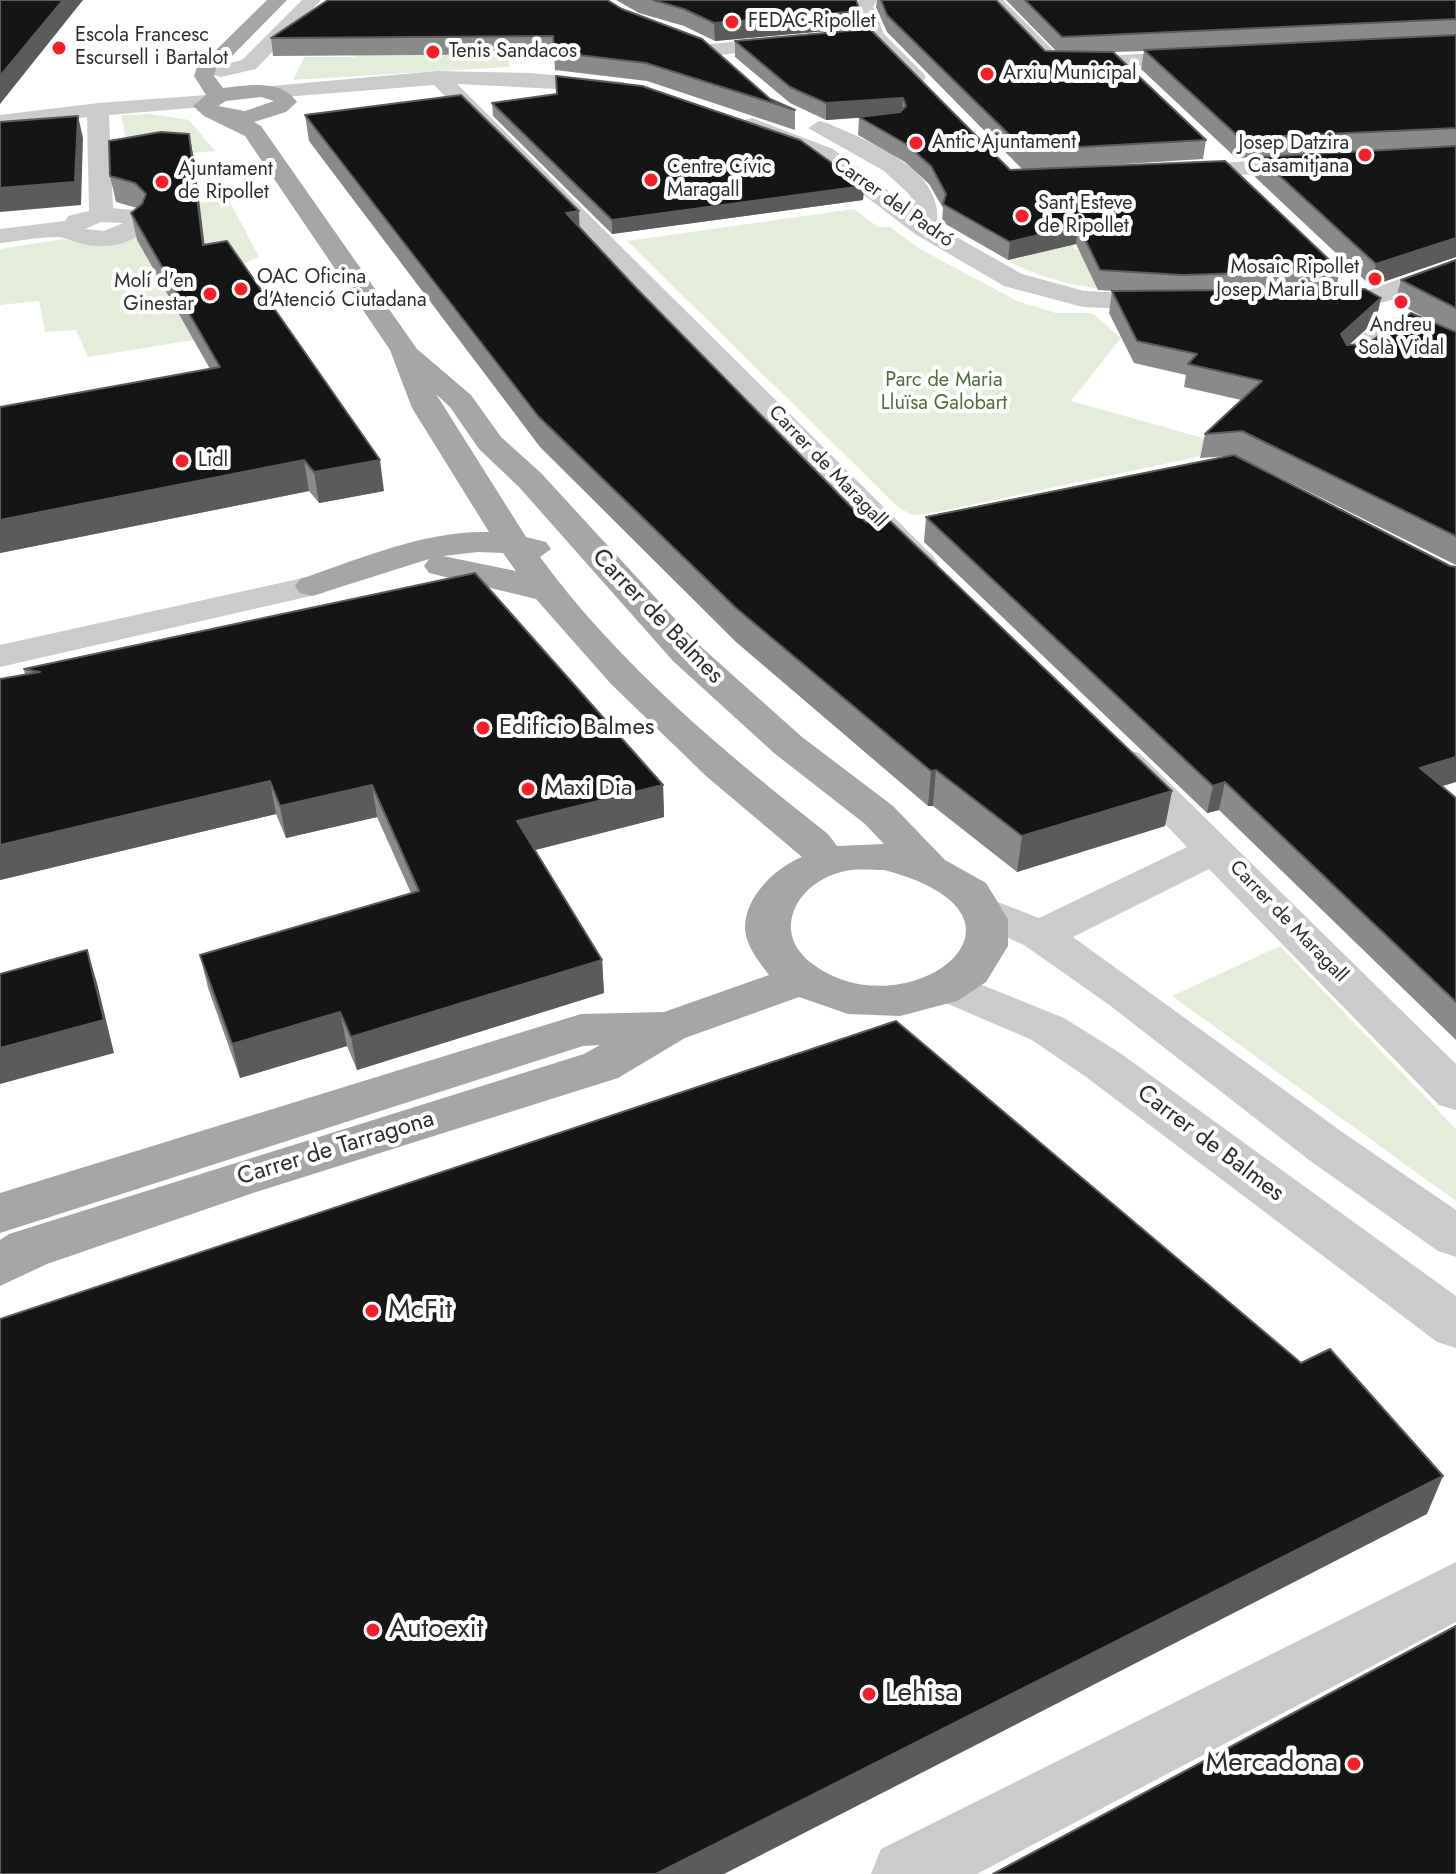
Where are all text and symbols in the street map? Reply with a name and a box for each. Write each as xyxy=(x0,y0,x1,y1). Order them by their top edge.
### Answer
place label: FEDAC-Ripollet xyxy=(748,10,876,34)
marker: FEDAC-Ripollet xyxy=(723,13,741,31)
place label: Escola Francesc Escursell i Bartalot xyxy=(75,24,228,71)
marker: Escola Francesc Escursell i Bartalot xyxy=(50,39,68,57)
place label: Tenis Sandacos xyxy=(449,40,577,64)
marker: Tenis Sandacos xyxy=(424,43,442,61)
place label: Arxiu Municipal xyxy=(1003,62,1137,86)
marker: Arxiu Municipal xyxy=(978,65,996,83)
place label: Antic Ajuntament xyxy=(932,131,1076,155)
place label: Josep Datzira Casamitjana xyxy=(1239,132,1349,179)
marker: Antic Ajuntament xyxy=(907,134,925,152)
marker: Josep Datzira Casamitjana xyxy=(1356,146,1374,164)
street label: Carrer del Padró xyxy=(828,153,958,253)
place label: Centre Cívic Maragall xyxy=(667,156,772,203)
place label: Ajuntament de Ripollet xyxy=(178,158,273,205)
marker: Centre Cívic Maragall xyxy=(642,171,660,189)
marker: Ajuntament de Ripollet xyxy=(153,173,171,191)
place label: Sant Esteve de Ripollet xyxy=(1038,192,1133,239)
marker: Sant Esteve de Ripollet xyxy=(1013,207,1031,225)
place label: Mosaic Ripollet Josep Maria Brull xyxy=(1216,256,1359,303)
place label: OAC Oficina d'Atenció Ciutadana xyxy=(257,266,427,313)
place label: Molí d'en Ginestar xyxy=(114,270,194,317)
marker: Mosaic Ripollet Josep Maria Brull xyxy=(1366,270,1384,288)
marker: OAC Oficina d'Atenció Ciutadana xyxy=(232,280,250,298)
marker: Molí d'en Ginestar xyxy=(201,285,219,303)
marker: Andreu Solà Vidal xyxy=(1392,293,1410,311)
place label: Andreu Solà Vidal xyxy=(1358,314,1444,361)
park label: Parc de Maria Lluïsa Galobart xyxy=(881,369,1007,416)
street label: Carrer de Maragall xyxy=(763,401,891,533)
place label: Lidl xyxy=(198,449,228,473)
marker: Lidl xyxy=(173,452,191,470)
street label: Carrer de Balmes xyxy=(585,544,729,690)
place label: Edificio Balmes xyxy=(499,714,654,742)
marker: Edificio Balmes xyxy=(474,719,492,737)
place label: Maxi Dia xyxy=(544,775,633,803)
marker: Maxi Dia xyxy=(519,780,537,798)
street label: Carrer de Maragall xyxy=(1224,856,1352,988)
street label: Carrer de Balmes xyxy=(1131,1079,1289,1209)
street label: Carrer de Tarragona xyxy=(234,1105,438,1193)
place label: McFit xyxy=(388,1294,452,1328)
marker: McFit xyxy=(363,1302,381,1320)
place label: Autoexit xyxy=(389,1613,483,1647)
marker: Autoexit xyxy=(364,1621,382,1639)
place label: Lehisa xyxy=(885,1677,959,1711)
marker: Lehisa xyxy=(860,1685,878,1703)
place label: Mercadona xyxy=(1205,1747,1338,1781)
marker: Mercadona xyxy=(1345,1755,1363,1773)

